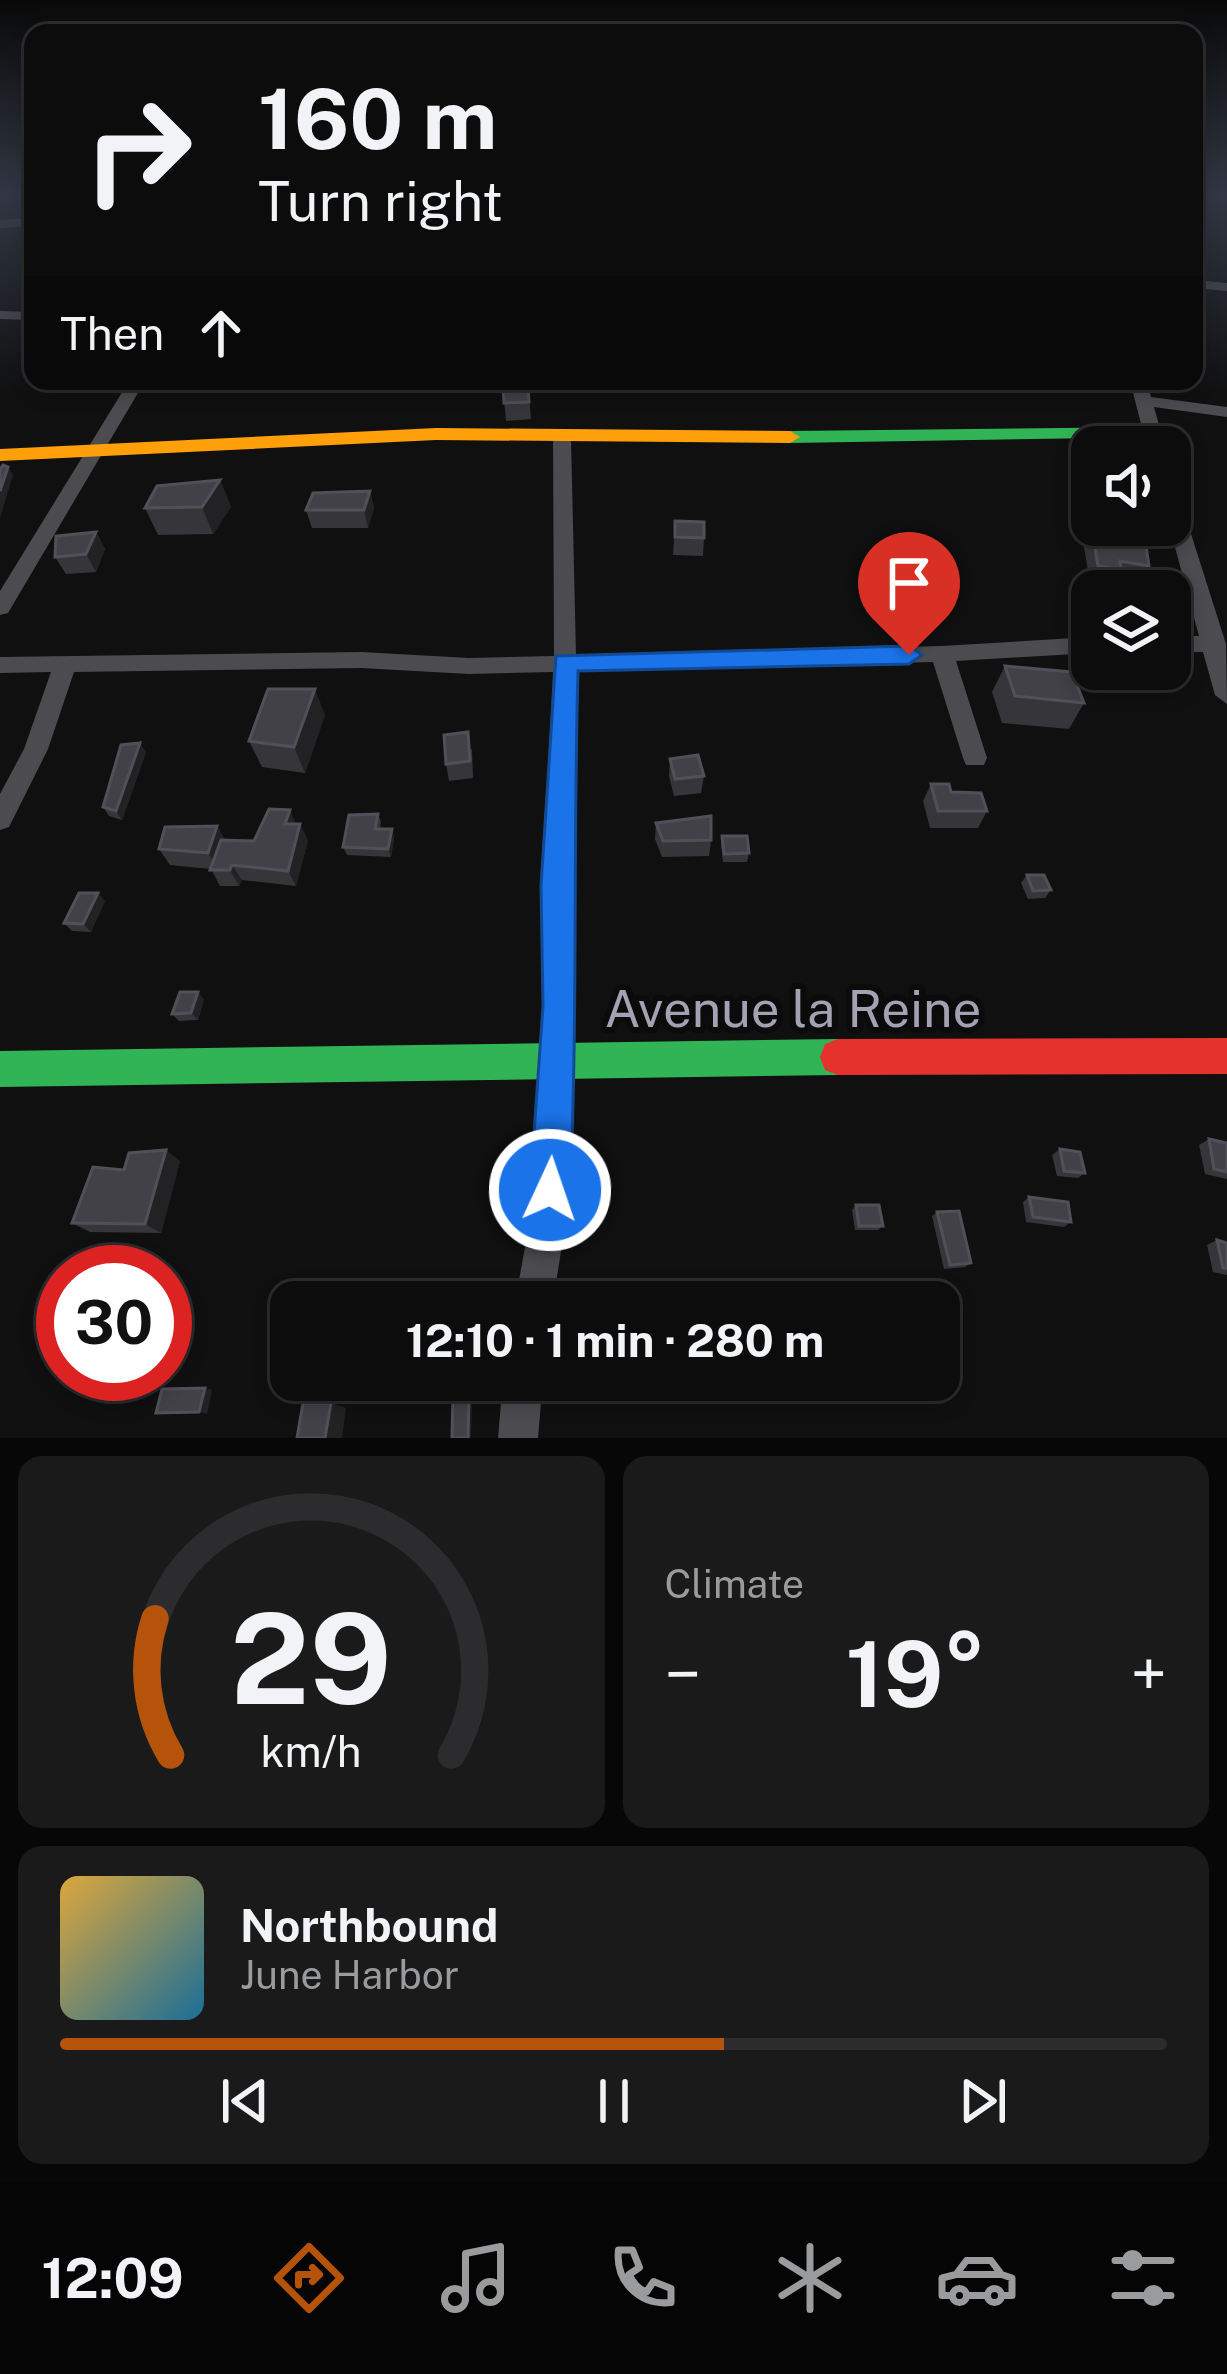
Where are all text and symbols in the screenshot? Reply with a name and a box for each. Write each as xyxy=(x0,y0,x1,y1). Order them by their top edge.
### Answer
text: 160 m xyxy=(258,69,497,168)
icon: right xyxy=(60,72,216,228)
text: Turn right xyxy=(258,170,503,233)
icon: ahead xyxy=(188,300,254,366)
text: Then xyxy=(60,307,164,360)
map controls xyxy=(1071,426,1191,690)
button: sound xyxy=(1071,426,1191,546)
pin xyxy=(858,532,960,655)
icon: arrive xyxy=(876,550,942,616)
button: layers xyxy=(1071,570,1191,690)
street label: Avenue la Reine xyxy=(605,979,981,1038)
position arrow xyxy=(487,1127,613,1253)
speed limit sign: 30 xyxy=(36,1245,192,1401)
text: 12:10 · 1 min · 280 m xyxy=(406,1314,824,1367)
text: Climate xyxy=(665,1561,804,1607)
text: 29 xyxy=(230,1585,392,1732)
text: 19° xyxy=(846,1621,986,1727)
text: − xyxy=(665,1635,701,1713)
text: + xyxy=(1130,1635,1167,1713)
text: km/h xyxy=(261,1726,362,1777)
text: Northbound xyxy=(240,1899,498,1952)
text: June Harbor xyxy=(240,1952,459,1998)
icon: previous xyxy=(212,2068,278,2134)
icon: pause xyxy=(581,2068,647,2134)
icon: next xyxy=(950,2068,1016,2134)
icon: directions xyxy=(267,2236,351,2320)
icon: music xyxy=(434,2236,518,2320)
icon: phone xyxy=(601,2236,685,2320)
icon: climate xyxy=(768,2236,852,2320)
icon: car xyxy=(935,2236,1019,2320)
icon: filters xyxy=(1101,2236,1185,2320)
text: 12:09 xyxy=(41,2247,184,2310)

